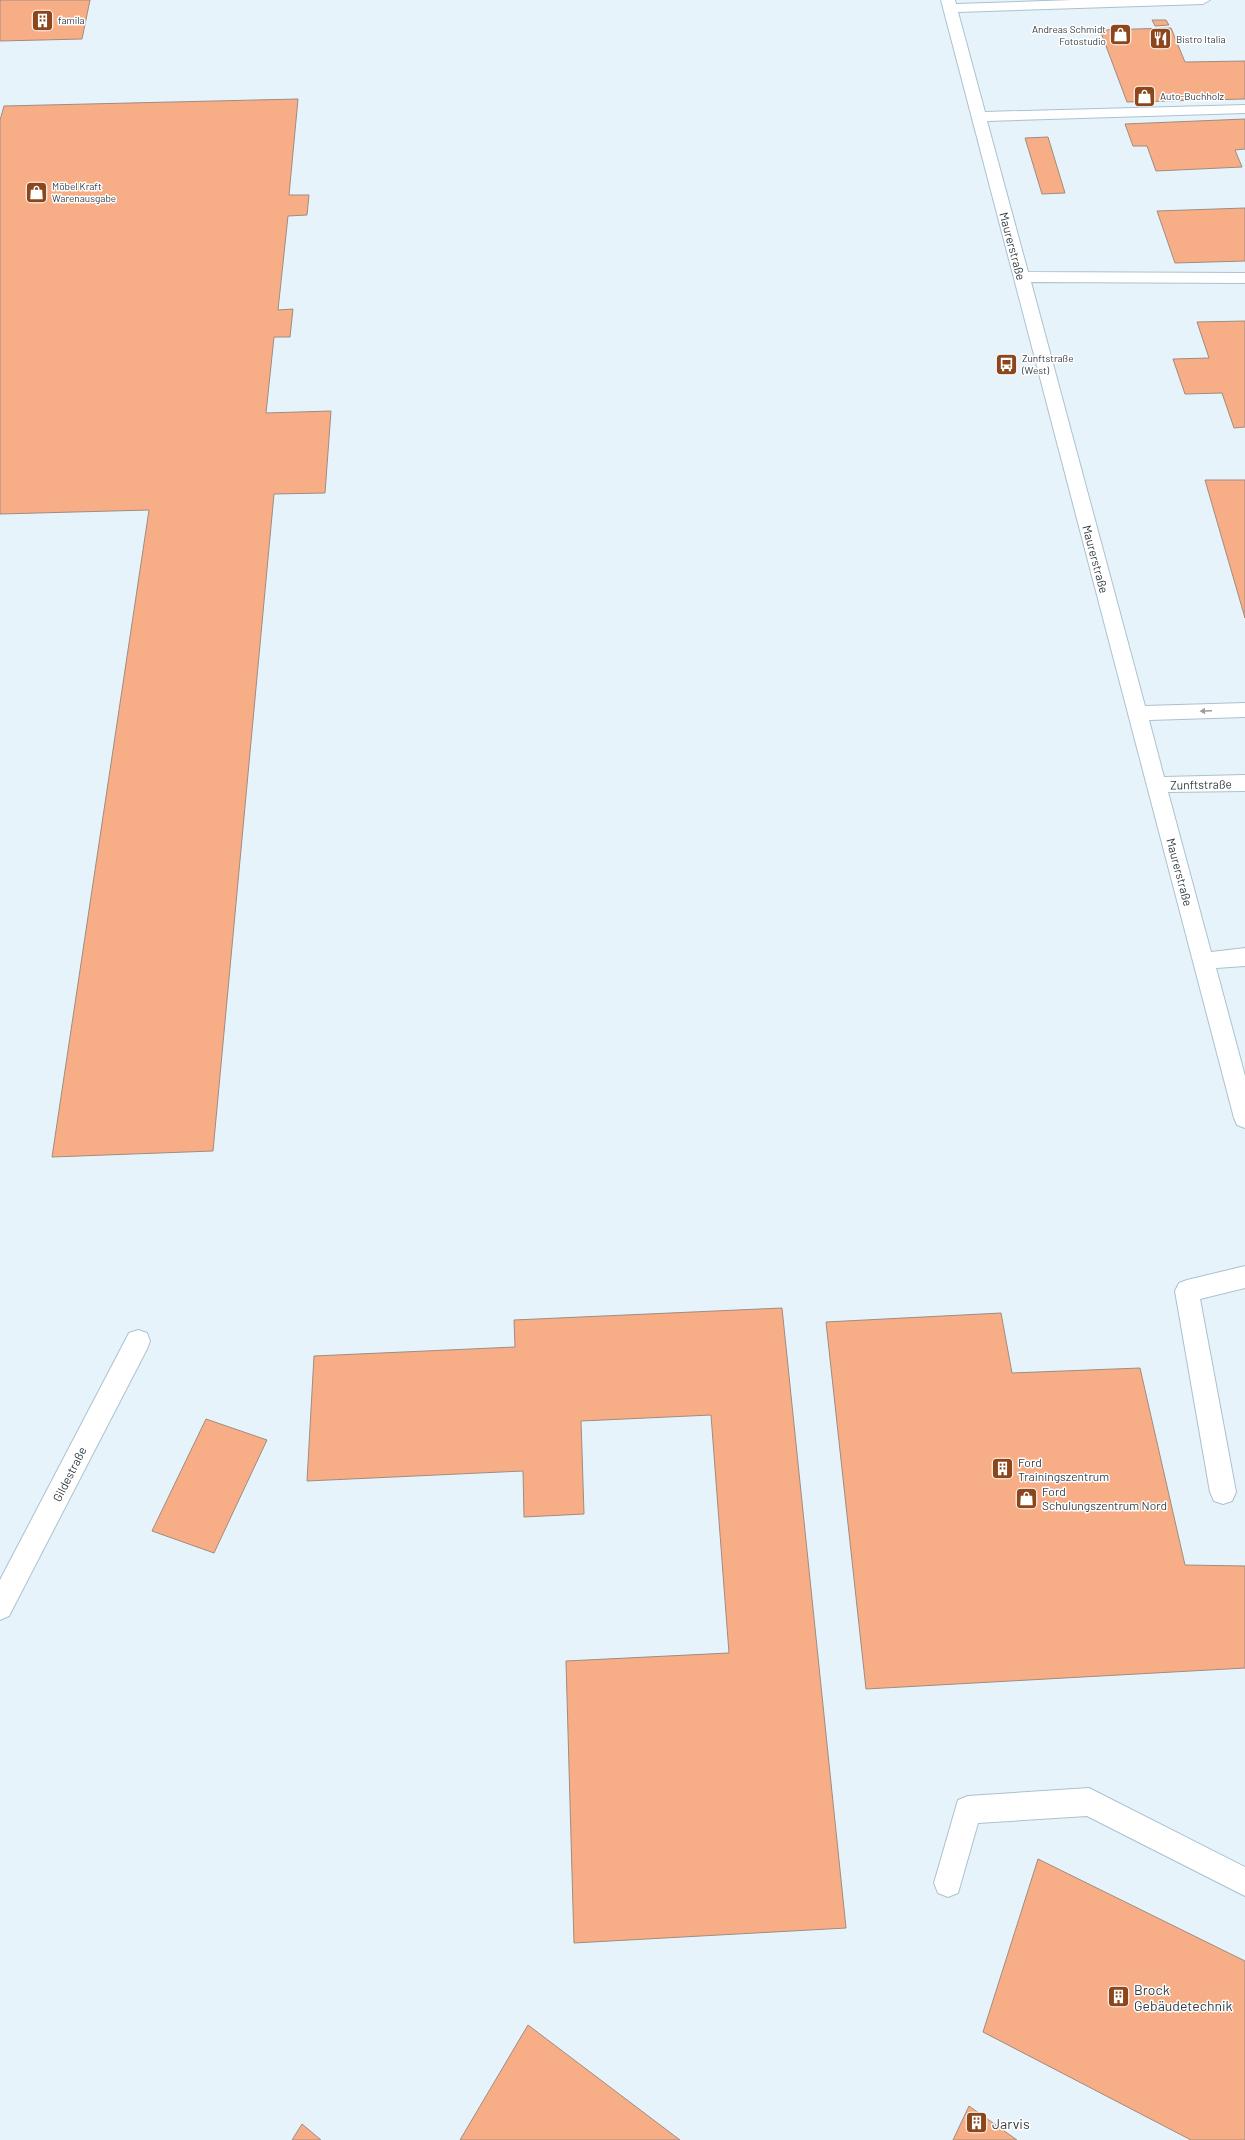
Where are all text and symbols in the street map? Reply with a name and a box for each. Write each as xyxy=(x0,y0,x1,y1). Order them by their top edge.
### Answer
building icon: famila xyxy=(30,7,56,33)
place label: famila xyxy=(58,14,85,26)
shop icon: Andreas Schmidt Fotostudio xyxy=(1108,22,1134,48)
place label: Andreas Schmidt Fotostudio xyxy=(1032,23,1106,47)
restaurant icon: Bistro Italia xyxy=(1148,26,1174,52)
place label: Bistro Italia xyxy=(1176,33,1226,45)
shop icon: Auto-Buchholz xyxy=(1131,83,1157,109)
place label: Auto-Buchholz xyxy=(1160,90,1224,102)
shop icon: Möbel Kraft Warenausgabe xyxy=(23,179,49,205)
place label: Möbel Kraft Warenausgabe xyxy=(52,180,116,204)
street label: Maurerstraße xyxy=(997,210,1029,282)
bus stop icon: Zunftstraße (West) xyxy=(994,351,1020,377)
place label: Zunftstraße (West) xyxy=(1021,352,1074,376)
street label: Maurerstraße xyxy=(1080,523,1112,595)
one-way arrow xyxy=(1200,708,1212,715)
street label: Zunftstraße xyxy=(1170,776,1232,792)
street label: Maurerstraße xyxy=(1164,836,1196,908)
street label: Gildestraße xyxy=(49,1444,89,1504)
place label: Ford Trainingszentrum xyxy=(1018,1455,1109,1483)
building icon: Ford Trainingszentrum xyxy=(990,1456,1016,1482)
place label: Ford Schulungszentrum Nord xyxy=(1042,1484,1167,1512)
shop icon: Ford Schulungszentrum Nord xyxy=(1013,1485,1039,1511)
place label: Brock Gebäudetechnik xyxy=(1134,1981,1233,2014)
building icon: Brock Gebäudetechnik xyxy=(1106,1984,1132,2010)
building icon: Jarvis xyxy=(964,2110,990,2136)
place label: Jarvis xyxy=(992,2115,1030,2132)

